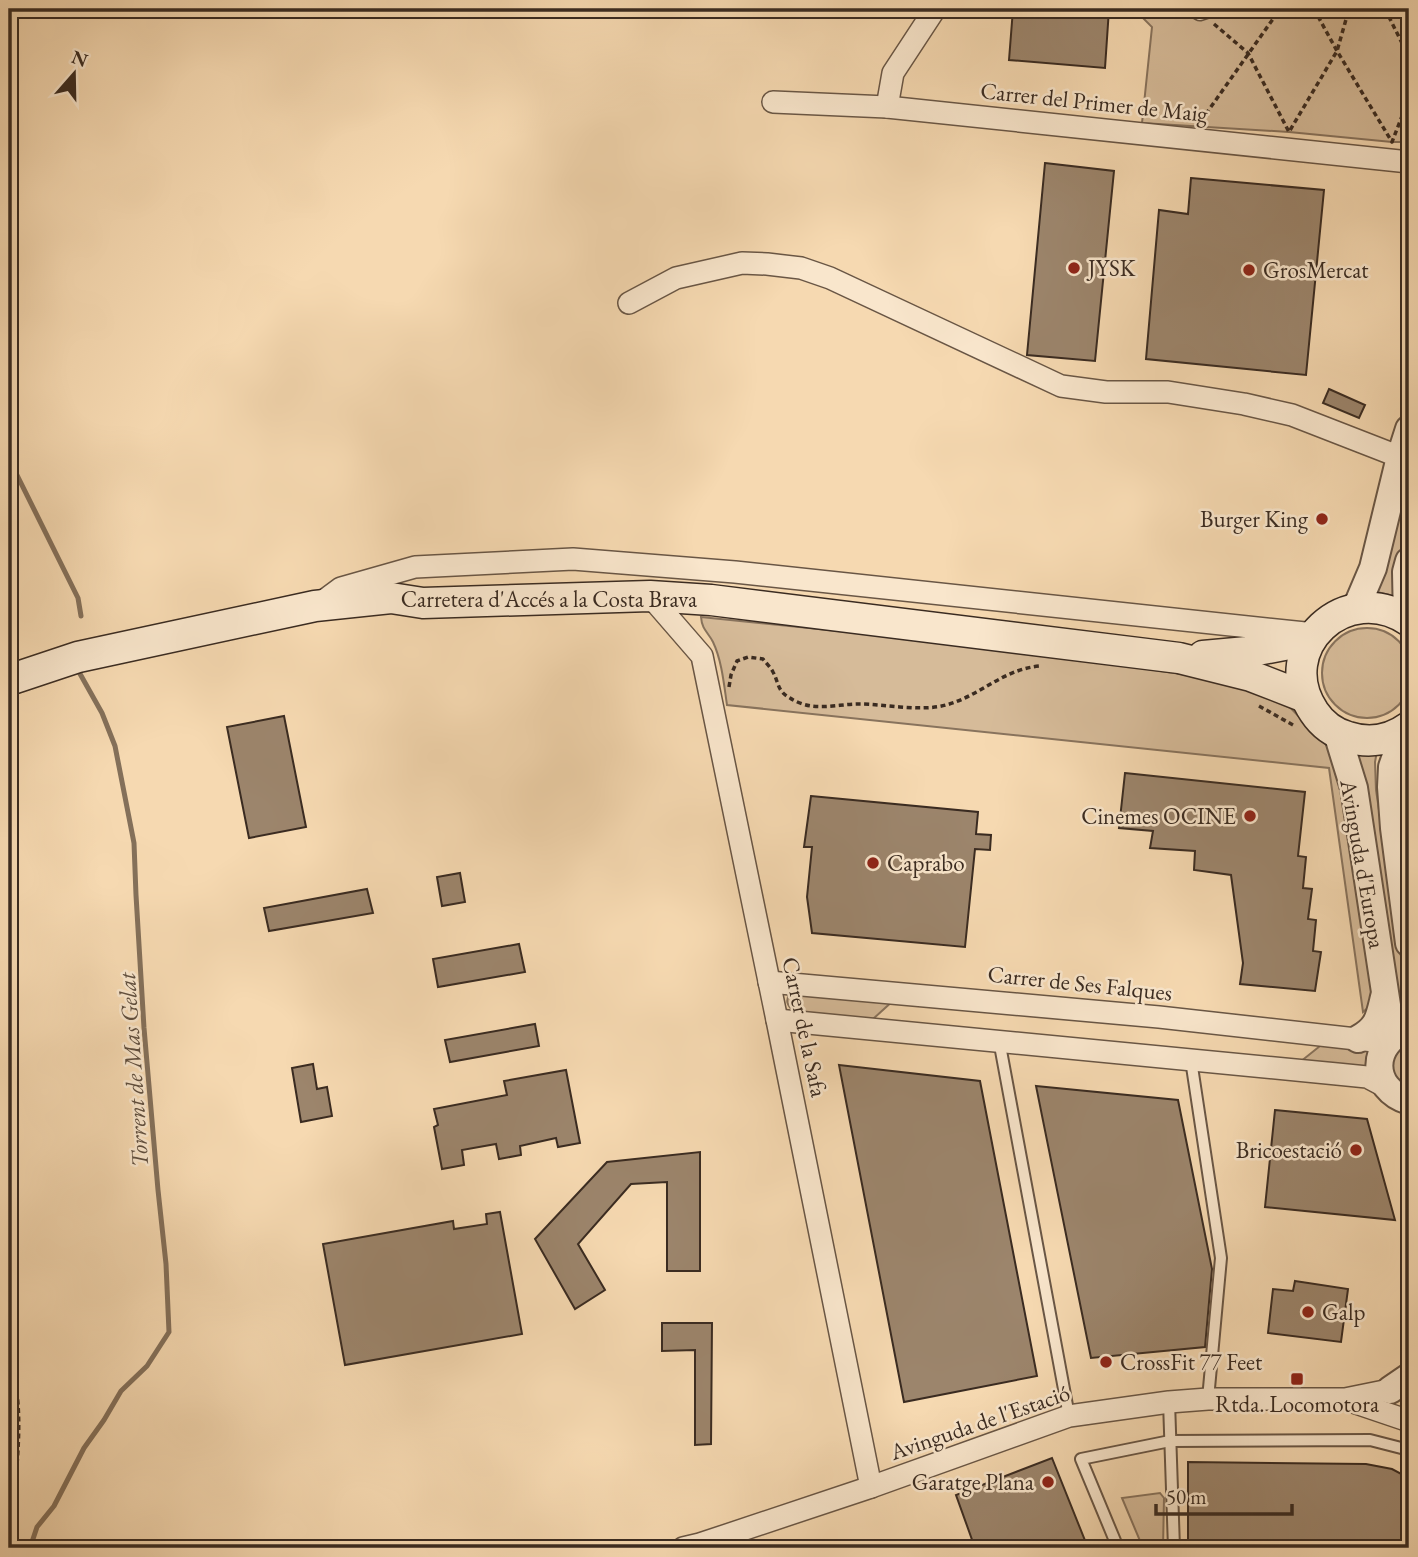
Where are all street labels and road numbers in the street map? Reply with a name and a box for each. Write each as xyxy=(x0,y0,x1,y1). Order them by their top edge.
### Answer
street label: Carrer del Primer de Maig xyxy=(979,75,1210,129)
street label: Carretera d'Accés a la Costa Brava xyxy=(401,584,698,614)
street label: Avinguda d'Europa xyxy=(1333,776,1393,951)
street label: Carrer de la Safa xyxy=(776,954,835,1101)
street label: Carrer de Ses Falques xyxy=(986,958,1174,1008)
street label: Avinguda de l'Estació xyxy=(885,1377,1074,1467)

